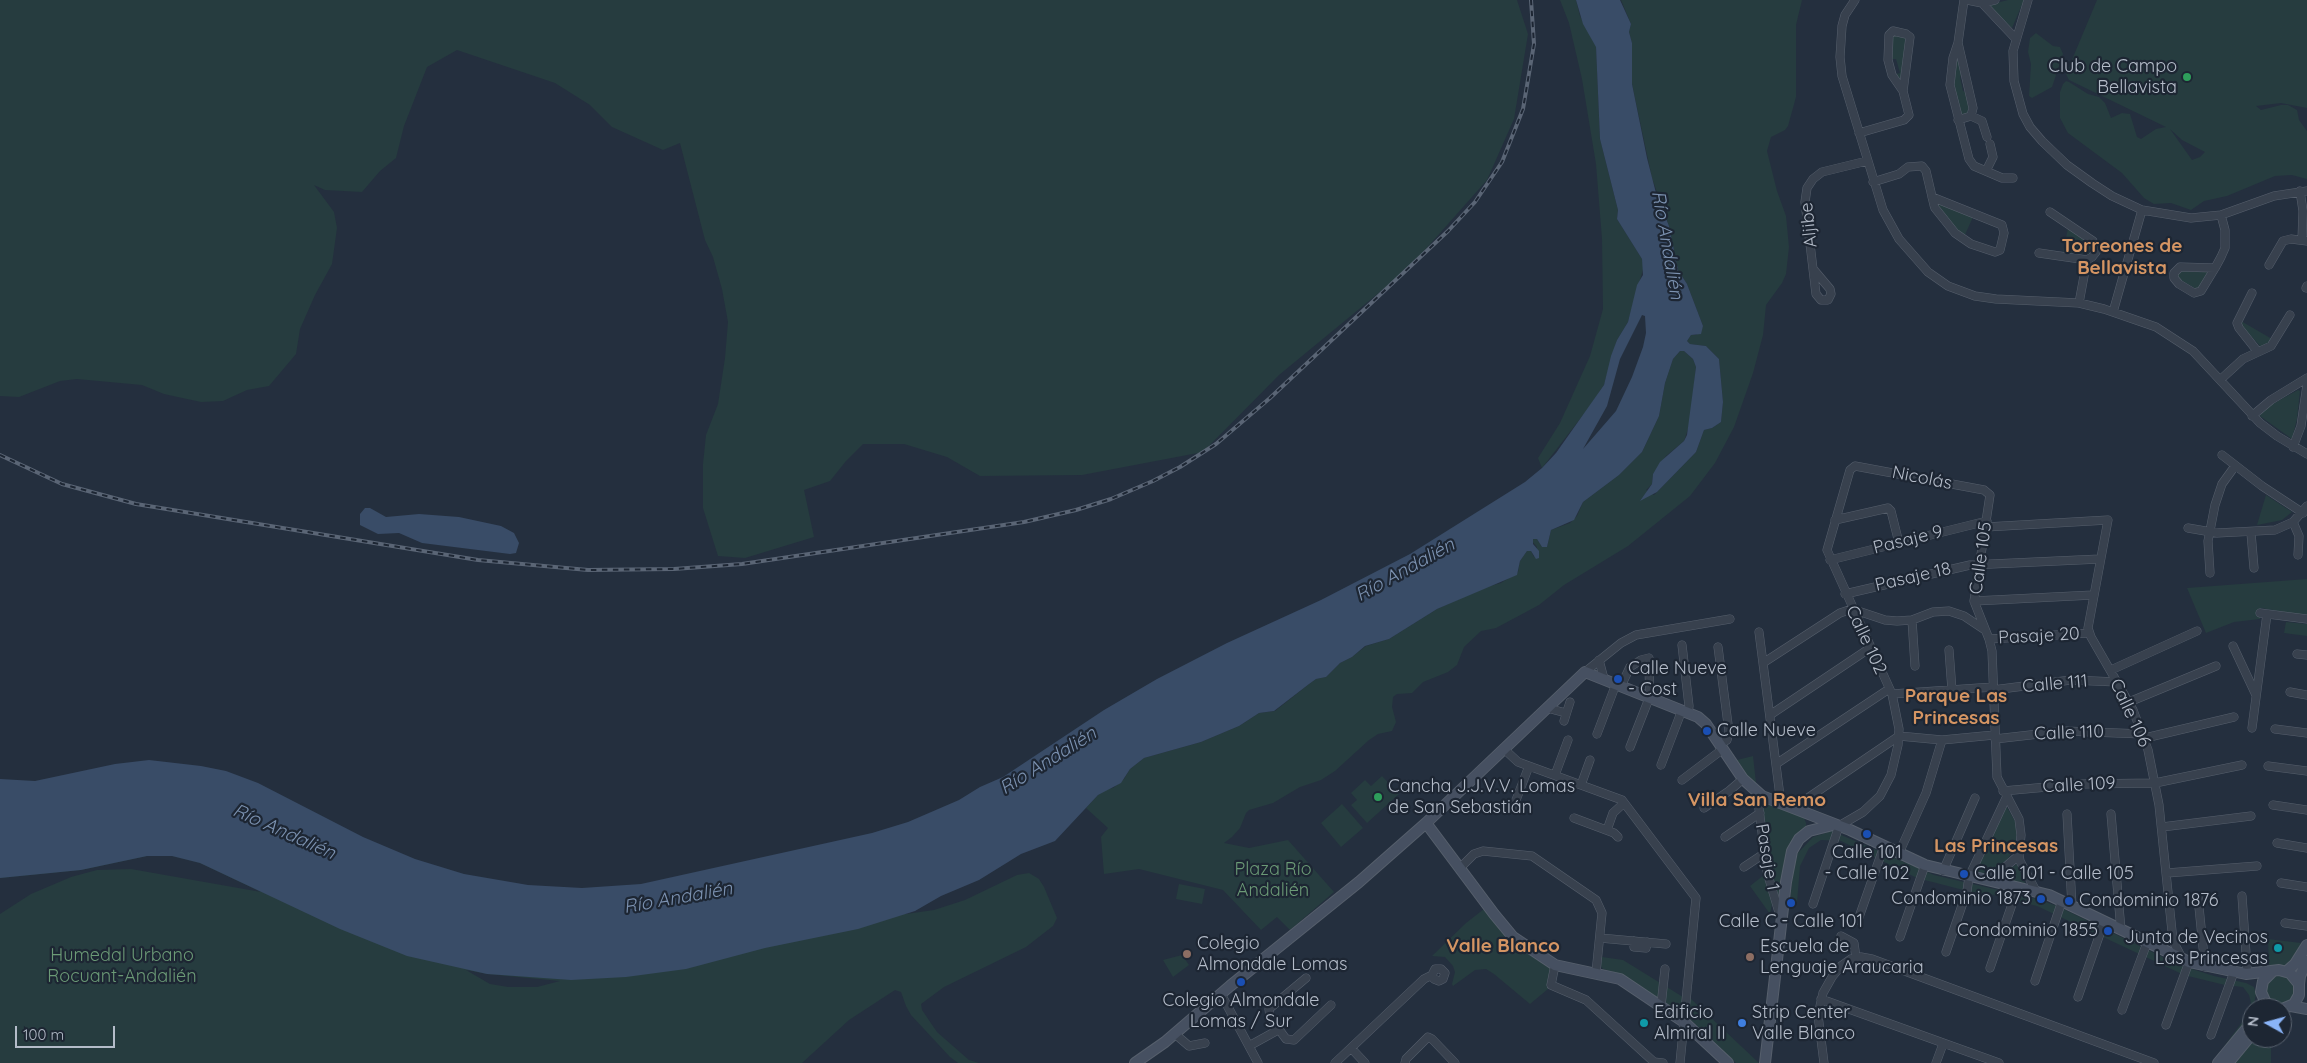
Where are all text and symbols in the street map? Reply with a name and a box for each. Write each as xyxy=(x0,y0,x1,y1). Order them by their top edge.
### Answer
place label: Club de Campo Bellavista xyxy=(2048,56,2177,98)
marker: Club de Campo Bellavista xyxy=(2181,71,2193,83)
water label: Río Andalién xyxy=(1646,189,1688,301)
street label: Aljibe xyxy=(1796,201,1822,249)
district label: Torreones de Bellavista xyxy=(2062,235,2182,279)
street label: Nicolás xyxy=(1890,462,1954,494)
street label: Calle 105 xyxy=(1965,520,1997,596)
street label: Pasaje 9 xyxy=(1871,521,1945,559)
water label: Río Andalién xyxy=(1351,533,1459,607)
street label: Pasaje 18 xyxy=(1873,558,1953,596)
street label: Calle 102 xyxy=(1841,602,1891,678)
street label: Pasaje 20 xyxy=(1998,623,2080,649)
place label: Calle Nueve - Cost xyxy=(1628,658,1727,701)
street label: Calle 111 xyxy=(2021,670,2089,698)
marker: Calle Nueve - Cost xyxy=(1612,673,1624,685)
street label: Calle 106 xyxy=(2105,675,2155,751)
district label: Parque Las Princesas xyxy=(1905,685,2007,729)
place label: Calle Nueve xyxy=(1717,720,1816,742)
street label: Calle 110 xyxy=(2034,721,2104,745)
water label: Río Andalién xyxy=(995,722,1101,800)
marker: Calle Nueve xyxy=(1701,725,1713,737)
street label: Calle 109 xyxy=(2042,772,2116,798)
place label: Cancha J.J.V.V. Lomas de San Sebastián xyxy=(1388,776,1575,819)
district label: Villa San Remo xyxy=(1688,789,1826,811)
marker: Cancha J.J.V.V. Lomas de San Sebastián xyxy=(1372,791,1384,803)
water label: Río Andalién xyxy=(229,799,339,865)
street label: Pasaje 1 xyxy=(1750,822,1784,892)
marker: Calle 101 - Calle 102 xyxy=(1861,828,1873,840)
district label: Las Princesas xyxy=(1934,835,2058,857)
place label: Calle 101 - Calle 102 xyxy=(1824,842,1910,884)
park label: Plaza Río Andalién xyxy=(1234,859,1312,902)
place label: Calle 101 - Calle 105 xyxy=(1974,863,2134,885)
marker: Calle 101 - Calle 105 xyxy=(1958,868,1970,880)
water label: Río Andalién xyxy=(622,877,734,919)
place label: Condominio 1873 xyxy=(1891,888,2031,910)
place label: Condominio 1876 xyxy=(2079,890,2218,912)
marker: Condominio 1873 xyxy=(2035,893,2047,905)
marker: Condominio 1876 xyxy=(2063,895,2075,907)
marker: Calle C - Calle 101 xyxy=(1785,897,1797,909)
place label: Calle C - Calle 101 xyxy=(1719,911,1863,933)
place label: Condominio 1855 xyxy=(1957,920,2098,942)
marker: Condominio 1855 xyxy=(2102,925,2114,937)
place label: Junta de Vecinos Las Princesas xyxy=(2125,927,2268,970)
place label: Colegio Almondale Lomas xyxy=(1197,933,1348,976)
district label: Valle Blanco xyxy=(1446,935,1560,957)
place label: Escuela de Lenguaje Araucaria xyxy=(1760,936,1924,979)
marker: Junta de Vecinos Las Princesas xyxy=(2272,942,2284,954)
park label: Humedal Urbano Rocuant-Andalién xyxy=(47,945,197,988)
marker: Colegio Almondale Lomas xyxy=(1181,948,1193,960)
marker: Escuela de Lenguaje Araucaria xyxy=(1744,951,1756,963)
marker: Colegio Almondale Lomas / Sur xyxy=(1235,976,1247,988)
place label: Colegio Almondale Lomas / Sur xyxy=(1163,990,1319,1032)
north arrow xyxy=(2242,998,2292,1048)
place label: Edificio Almiral II xyxy=(1654,1002,1726,1044)
place label: Strip Center Valle Blanco xyxy=(1752,1002,1855,1044)
text: N xyxy=(2244,1015,2263,1028)
scale bar xyxy=(18,1016,118,1048)
marker: Edificio Almiral II xyxy=(1638,1017,1650,1029)
marker: Strip Center Valle Blanco xyxy=(1736,1017,1748,1029)
text: 100 m xyxy=(23,1025,64,1044)

